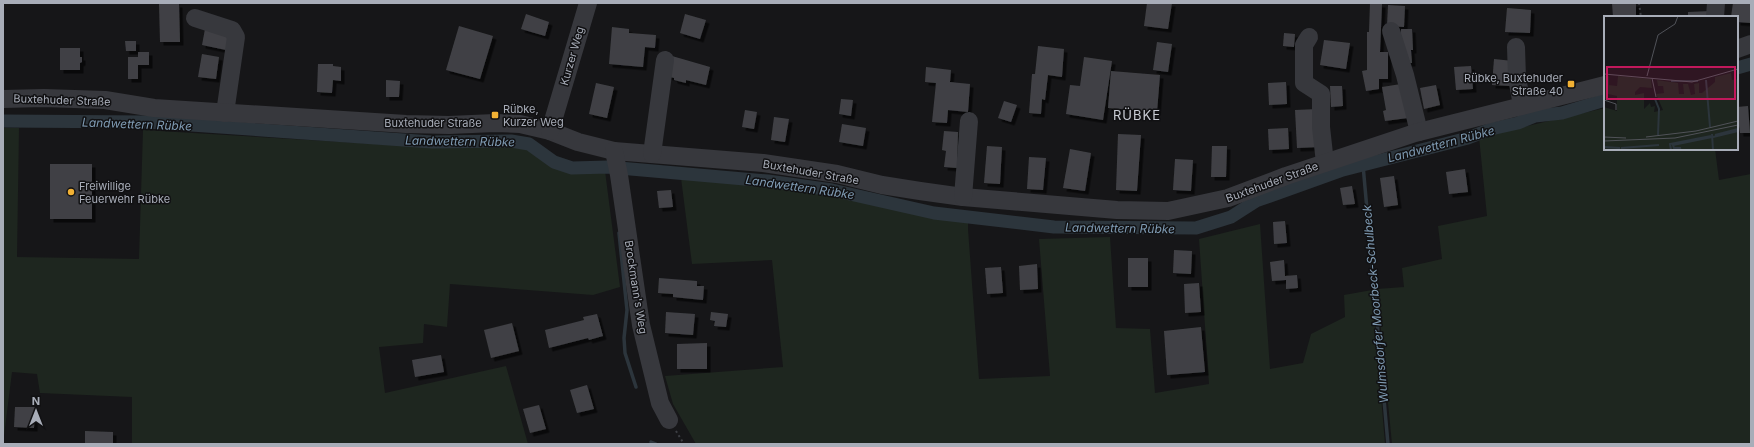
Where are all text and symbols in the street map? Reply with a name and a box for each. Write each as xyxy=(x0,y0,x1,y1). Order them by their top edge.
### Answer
inset map xyxy=(1604,16,1738,150)
street label: Kurzer Weg xyxy=(557,25,587,87)
place label: Rübke, Buxtehuder Straße 40 xyxy=(1464,71,1563,98)
marker: Rübke, Buxtehuder Straße 40 xyxy=(1566,79,1576,89)
street label: Buxtehuder Straße xyxy=(13,91,111,109)
place label: Rübke, Kurzer Weg xyxy=(503,102,564,129)
district label: RÜBKE xyxy=(1113,107,1161,123)
marker: Rübke, Kurzer Weg xyxy=(490,110,500,120)
water label: Landwettern Rübke xyxy=(82,115,192,133)
street label: Buxtehuder Straße xyxy=(384,116,482,130)
water label: Landwettern Rübke xyxy=(1386,122,1496,165)
water label: Landwettern Rübke xyxy=(405,133,515,149)
street label: Buxtehuder Straße xyxy=(762,157,860,187)
street label: Buxtehuder Straße xyxy=(1224,159,1320,205)
water label: Landwettern Rübke xyxy=(744,172,856,202)
place label: Freiwillige Feuerwehr Rübke xyxy=(79,179,170,206)
marker: Freiwillige Feuerwehr Rübke xyxy=(66,187,76,197)
water label: Wulmsdorfer Moorbeck-Schulbeck xyxy=(1359,204,1391,404)
water label: Landwettern Rübke xyxy=(1065,220,1175,236)
street label: Brockmann's Weg xyxy=(622,239,650,335)
north arrow xyxy=(16,391,56,431)
text: N xyxy=(32,394,40,408)

